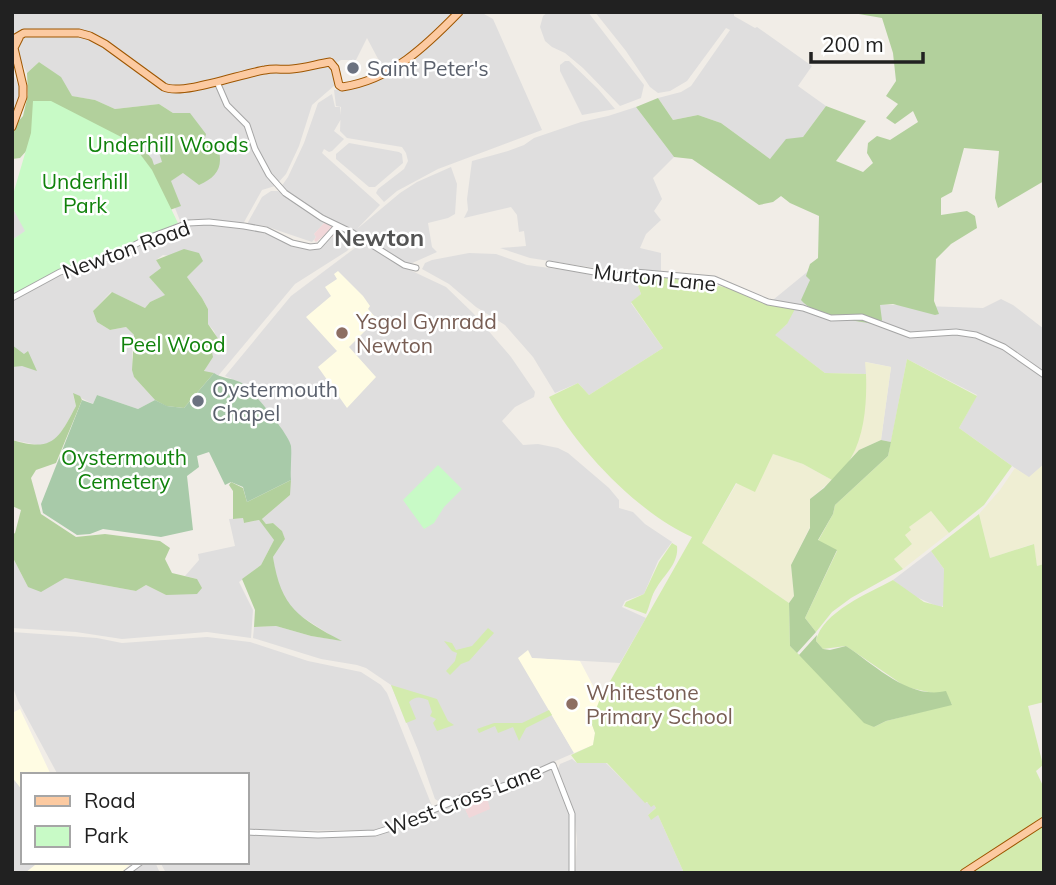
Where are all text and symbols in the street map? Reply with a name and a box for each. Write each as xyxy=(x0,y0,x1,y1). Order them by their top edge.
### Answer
scale bar xyxy=(811,21,923,65)
text: 200 m xyxy=(822,31,884,57)
place label: Saint Peter's xyxy=(367,55,489,81)
marker: Saint Peter's xyxy=(345,60,361,76)
park label: Underhill Woods xyxy=(87,131,249,157)
park label: Underhill Park xyxy=(42,168,128,218)
street label: Newton Road xyxy=(59,214,193,284)
district label: Newton xyxy=(334,222,424,252)
street label: Murton Lane xyxy=(592,258,718,296)
place label: Ysgol Gynradd Newton xyxy=(355,308,497,358)
marker: Ysgol Gynradd Newton xyxy=(334,325,350,341)
park label: Peel Wood xyxy=(120,331,226,357)
place label: Oystermouth Chapel xyxy=(212,376,338,426)
marker: Oystermouth Chapel xyxy=(190,393,206,409)
park label: Oystermouth Cemetery xyxy=(61,444,187,494)
place label: Whitestone Primary School xyxy=(586,679,733,729)
marker: Whitestone Primary School xyxy=(564,696,580,712)
street label: West Cross Lane xyxy=(381,757,545,841)
legend xyxy=(21,773,248,864)
text: Road xyxy=(84,787,135,813)
text: Park xyxy=(84,822,128,848)

